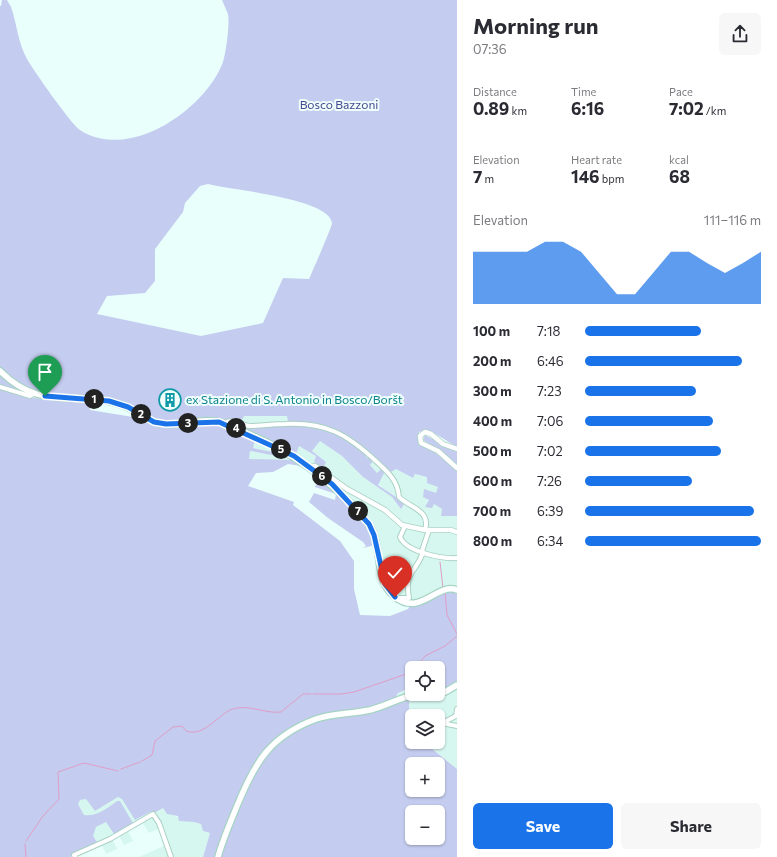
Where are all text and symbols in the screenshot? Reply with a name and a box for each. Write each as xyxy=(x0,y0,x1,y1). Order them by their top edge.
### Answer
text: Morning run xyxy=(473,12,599,39)
button: share xyxy=(719,13,761,55)
text: 07:36 xyxy=(473,41,507,57)
text: Distance xyxy=(473,85,517,98)
text: Time xyxy=(571,85,596,98)
text: Pace xyxy=(669,85,693,98)
park label: Bosco Bazzoni xyxy=(300,97,378,111)
text: 0.89 xyxy=(473,98,509,119)
text: 6:16 xyxy=(571,98,604,119)
text: 7:02 xyxy=(669,98,704,119)
text: km xyxy=(509,104,527,117)
text: /km xyxy=(704,104,726,117)
text: Elevation xyxy=(473,153,519,166)
text: Heart rate xyxy=(571,153,622,166)
text: kcal xyxy=(669,153,689,166)
text: 7 xyxy=(473,166,482,187)
text: 146 xyxy=(571,166,600,187)
text: 68 xyxy=(669,166,690,187)
text: m xyxy=(482,172,494,185)
text: bpm xyxy=(600,172,624,185)
text: Elevation xyxy=(473,212,528,228)
text: 111–116 m xyxy=(704,212,761,228)
text: 100 m xyxy=(473,323,510,339)
text: 7:18 xyxy=(537,323,560,339)
text: 200 m xyxy=(473,353,511,369)
text: 6:46 xyxy=(537,353,564,369)
pin xyxy=(28,355,62,396)
icon: arrive xyxy=(34,361,56,383)
text: 300 m xyxy=(473,383,512,399)
text: 7:23 xyxy=(537,383,562,399)
building icon: ex Stazione di S. Antonio in Bosco/Boršt xyxy=(157,387,183,413)
pin: 1 xyxy=(84,389,104,409)
text: 1 xyxy=(92,392,96,405)
place label: ex Stazione di S. Antonio in Bosco/Boršt xyxy=(186,392,403,406)
pin: 2 xyxy=(131,404,151,424)
text: 2 xyxy=(138,407,144,420)
pin: 3 xyxy=(178,413,198,433)
text: 400 m xyxy=(473,413,512,429)
text: 7:06 xyxy=(537,413,563,429)
text: 3 xyxy=(185,416,191,429)
pin: 4 xyxy=(226,418,246,438)
text: 4 xyxy=(233,421,239,434)
pin: 5 xyxy=(271,439,291,459)
text: 5 xyxy=(278,442,284,455)
text: 500 m xyxy=(473,443,512,459)
text: 7:02 xyxy=(537,443,563,459)
pin: 6 xyxy=(312,466,332,486)
text: 6 xyxy=(319,469,325,482)
text: 600 m xyxy=(473,473,512,489)
text: 7:26 xyxy=(537,473,562,489)
pin: 7 xyxy=(348,501,368,521)
text: 700 m xyxy=(473,503,511,519)
text: 6:39 xyxy=(537,503,563,519)
text: 7 xyxy=(355,504,361,517)
text: 800 m xyxy=(473,533,512,549)
text: 6:34 xyxy=(537,533,563,549)
pin xyxy=(378,556,412,597)
icon: check xyxy=(384,562,406,584)
map controls xyxy=(405,661,445,845)
button: locate xyxy=(405,661,445,701)
button: layers xyxy=(405,709,445,749)
button: + xyxy=(405,757,445,797)
button: Save xyxy=(473,803,613,849)
button: Share xyxy=(621,803,761,849)
button: − xyxy=(405,805,445,845)

